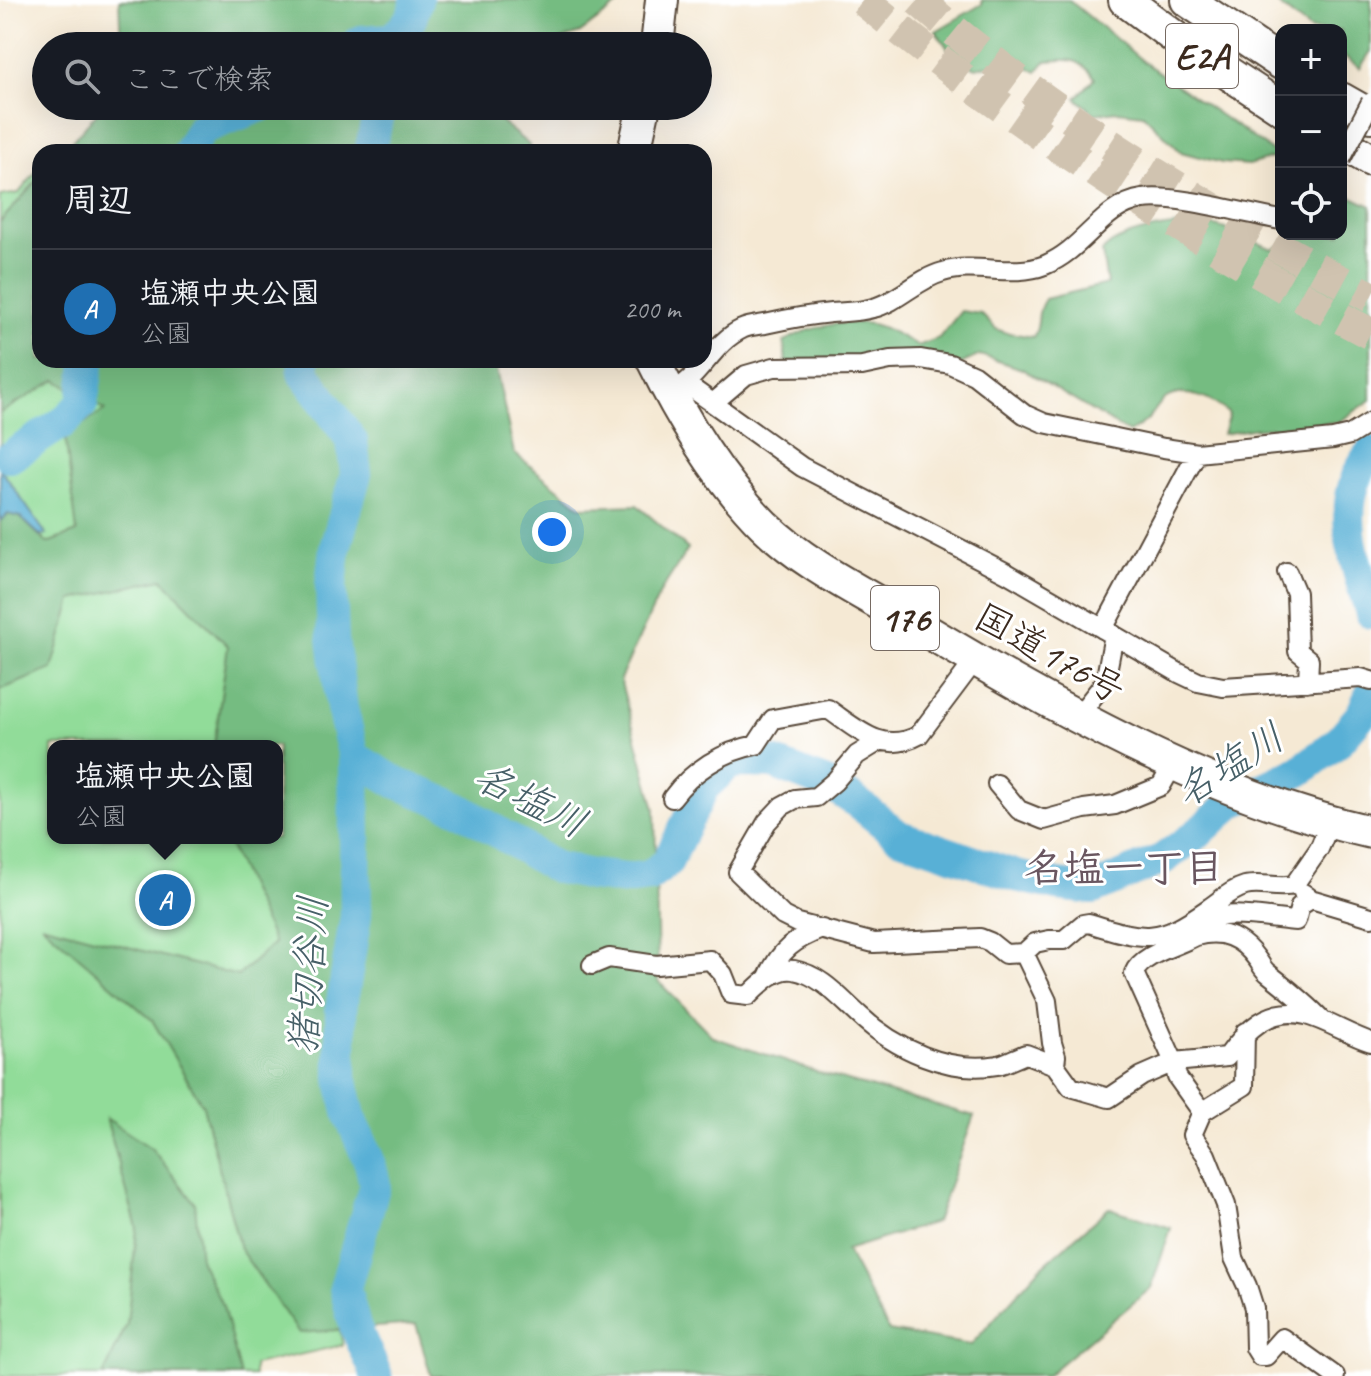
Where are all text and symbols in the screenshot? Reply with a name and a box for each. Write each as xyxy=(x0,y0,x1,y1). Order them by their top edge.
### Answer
road number: E2A xyxy=(1166,24,1238,88)
map controls xyxy=(1275,24,1347,240)
button: + xyxy=(1275,24,1347,96)
search box xyxy=(32,32,712,120)
icon: search xyxy=(60,54,104,98)
text: ここで検索 xyxy=(124,60,274,98)
button: − xyxy=(1275,96,1347,168)
button: locate xyxy=(1275,168,1347,240)
text: 周辺 xyxy=(64,178,132,221)
text: 塩瀬中央公園 xyxy=(140,274,320,312)
text: A xyxy=(83,293,97,326)
text: 200 m xyxy=(624,293,680,326)
text: 公園 xyxy=(140,317,192,350)
your location xyxy=(532,512,572,552)
road number: 176 xyxy=(871,586,939,650)
street label: 国道176号 xyxy=(966,593,1133,714)
water label: 名塩川 xyxy=(1165,712,1294,818)
popup xyxy=(47,740,283,844)
water label: 名塩川 xyxy=(466,750,595,849)
text: 塩瀬中央公園 xyxy=(75,757,255,795)
text: 公園 xyxy=(75,800,127,833)
district label: 名塩一丁目 xyxy=(1024,843,1224,893)
pin: A xyxy=(139,870,191,930)
water label: 猪切谷川 xyxy=(277,894,339,1057)

